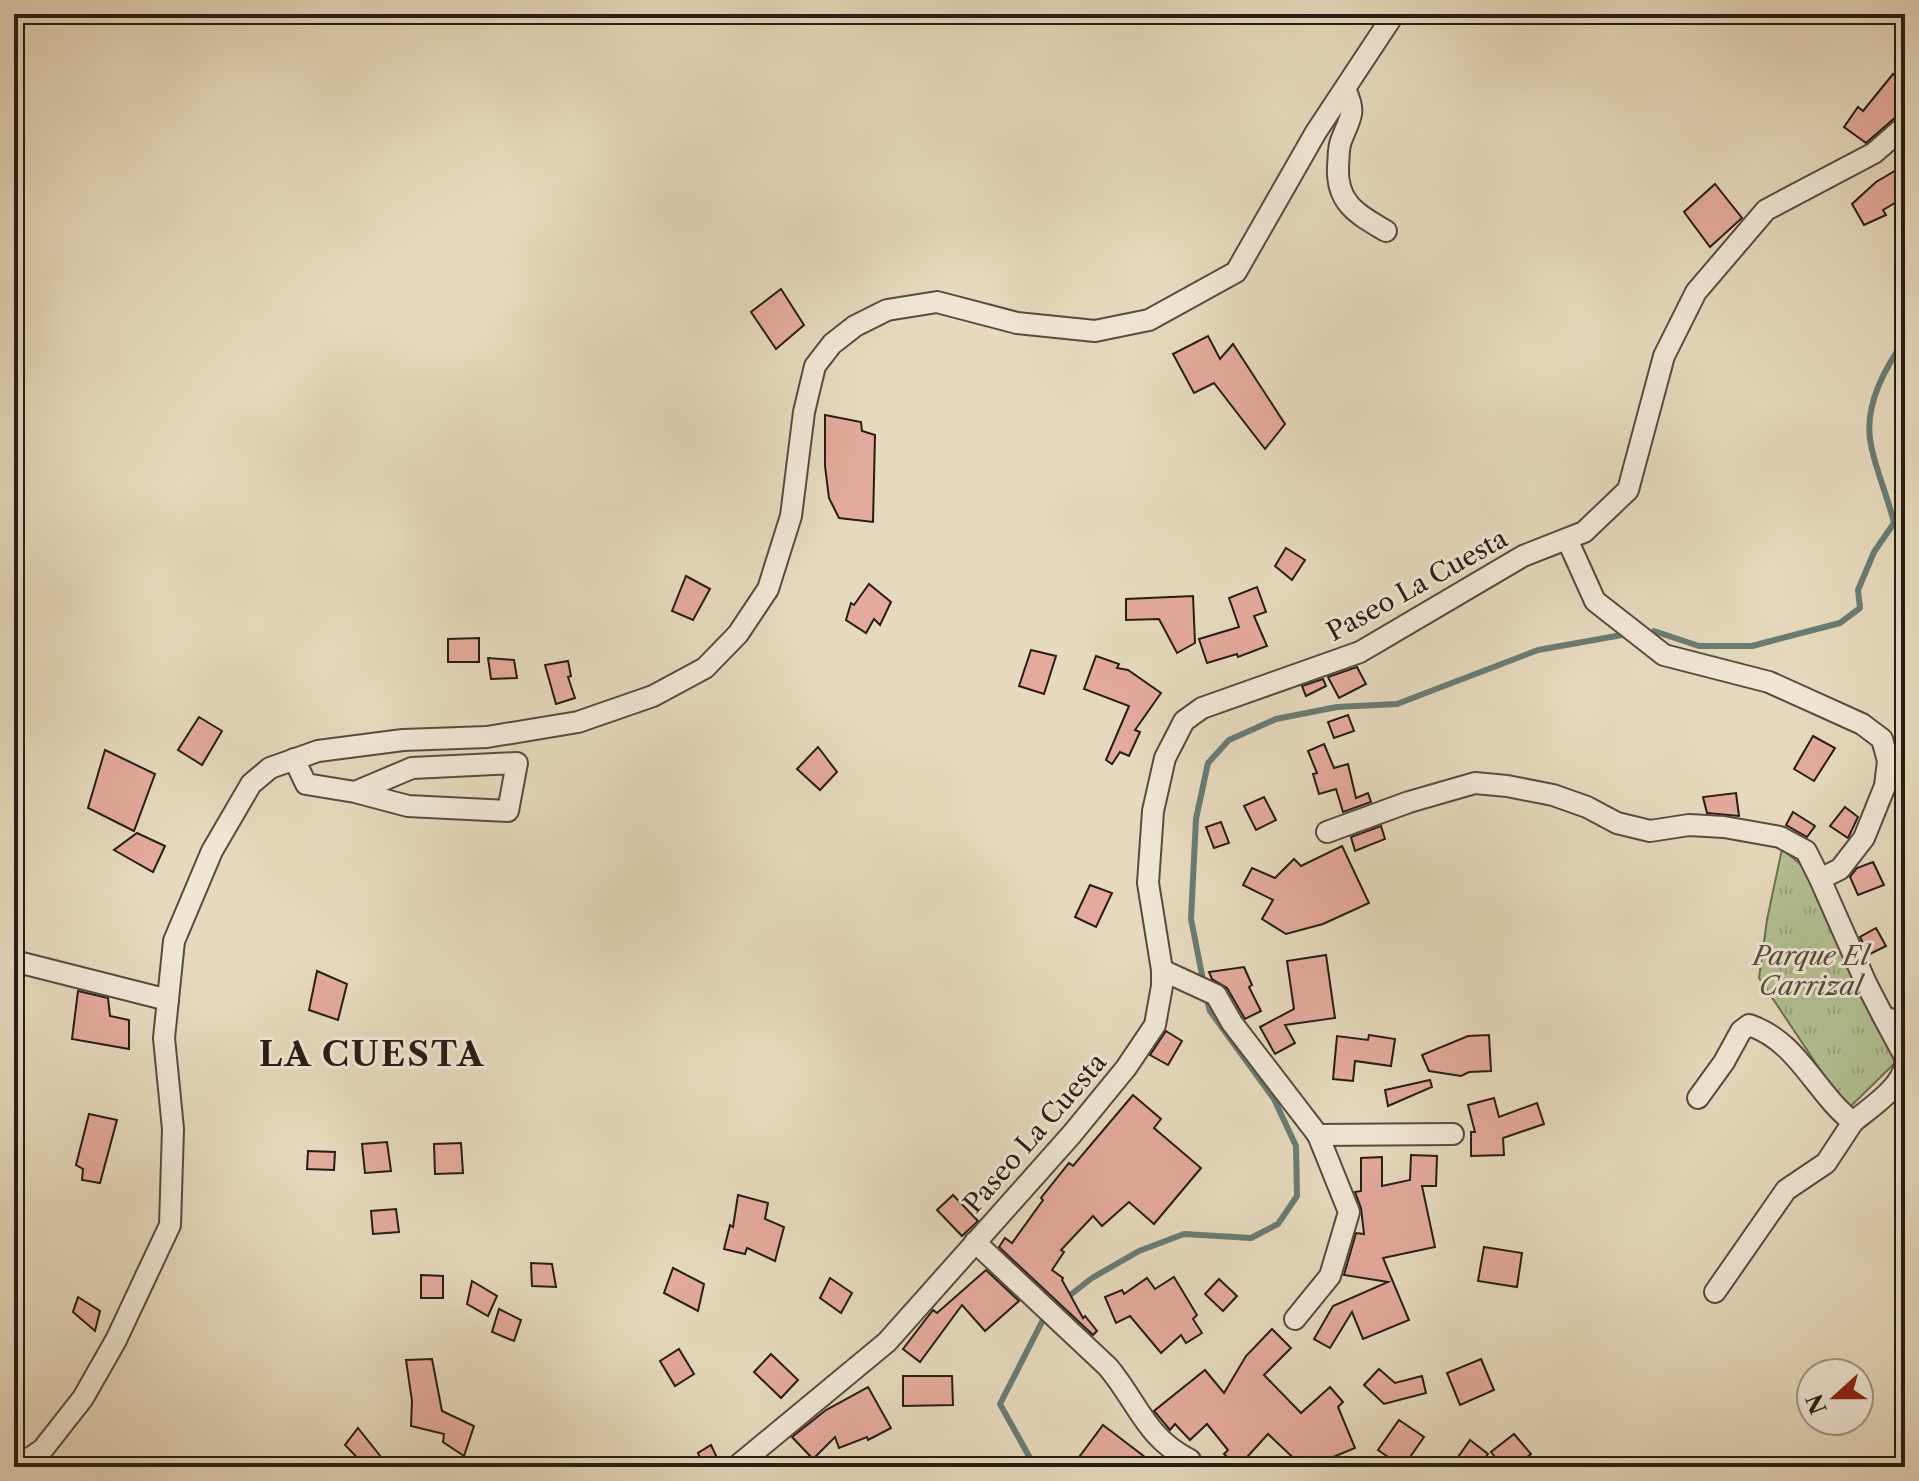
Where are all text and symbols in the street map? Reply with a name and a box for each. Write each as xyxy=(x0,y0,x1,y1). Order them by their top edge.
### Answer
street label: Paseo La Cuesta xyxy=(1321,522,1513,648)
park label: Parque El Carrizal xyxy=(1751,940,1872,1002)
district label: LA CUESTA xyxy=(259,1033,485,1075)
street label: Paseo La Cuesta xyxy=(957,1046,1113,1219)
north arrow xyxy=(1795,1357,1875,1437)
text: N xyxy=(1801,1390,1833,1418)

